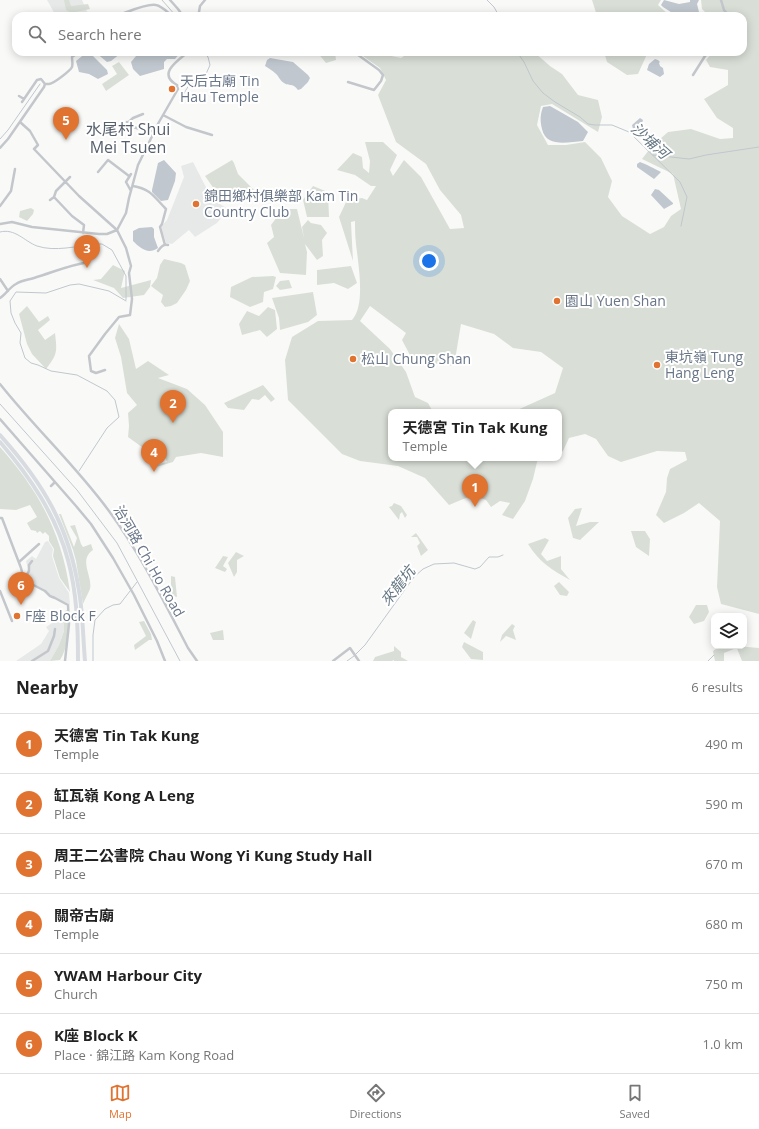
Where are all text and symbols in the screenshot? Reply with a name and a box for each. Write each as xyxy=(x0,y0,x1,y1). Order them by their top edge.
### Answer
search box xyxy=(12,12,747,56)
icon: search xyxy=(26,23,48,45)
text: Search here xyxy=(58,24,142,44)
place label: 天后古廟 Tin Hau Temple xyxy=(180,71,259,106)
marker: 天后古廟 Tin Hau Temple xyxy=(167,84,177,94)
pin: 5 xyxy=(53,107,79,140)
district label: 水尾村 Shui Mei Tsuen xyxy=(86,118,170,158)
water label: 沙埔河 xyxy=(627,118,676,165)
place label: 錦田鄉村俱樂部 Kam Tin Country Club xyxy=(204,186,358,221)
marker: 錦田鄉村俱樂部 Kam Tin Country Club xyxy=(191,199,201,209)
pin: 3 xyxy=(74,235,100,268)
your location xyxy=(419,251,439,271)
place label: 園山 Yuen Shan xyxy=(565,291,666,310)
marker: 園山 Yuen Shan xyxy=(552,296,562,306)
place label: 東坑嶺 Tung Hang Leng xyxy=(665,347,744,382)
place label: 松山 Chung Shan xyxy=(361,349,471,368)
marker: 松山 Chung Shan xyxy=(348,354,358,364)
marker: 東坑嶺 Tung Hang Leng xyxy=(652,360,662,370)
pin: 2 xyxy=(160,390,186,423)
popup xyxy=(388,409,562,461)
text: 天德宮 Tin Tak Kung xyxy=(402,417,548,437)
text: Temple xyxy=(402,437,448,455)
pin: 4 xyxy=(141,439,167,472)
pin: 1 xyxy=(462,474,488,507)
street label: 治河路 Chi Ho Road xyxy=(110,501,189,620)
water label: 來龍坑 xyxy=(375,560,420,609)
pin: 6 xyxy=(8,572,34,605)
place label: F座 Block F xyxy=(25,606,96,625)
marker: F座 Block F xyxy=(12,611,22,621)
map controls xyxy=(711,613,747,649)
button: layers xyxy=(711,613,747,649)
text: Nearby xyxy=(16,676,78,699)
text: 6 results xyxy=(691,678,743,696)
text: 天德宮 Tin Tak Kung xyxy=(54,725,199,745)
text: 1 xyxy=(25,735,33,753)
text: 490 m xyxy=(705,735,743,753)
text: Temple xyxy=(54,745,99,763)
text: 缸瓦嶺 Kong A Leng xyxy=(54,785,194,805)
text: 2 xyxy=(25,795,33,813)
text: 590 m xyxy=(705,795,743,813)
text: Place xyxy=(54,805,86,823)
text: 周王二公書院 Chau Wong Yi Kung Study Hall xyxy=(54,845,372,865)
text: 3 xyxy=(25,855,33,873)
text: 670 m xyxy=(705,855,743,873)
text: Place xyxy=(54,865,86,883)
text: 關帝古廟 xyxy=(54,905,114,925)
text: 4 xyxy=(25,915,33,933)
text: 680 m xyxy=(705,915,743,933)
text: Temple xyxy=(54,925,99,943)
text: YWAM Harbour City xyxy=(54,965,202,985)
text: 5 xyxy=(25,975,33,993)
text: 750 m xyxy=(705,975,743,993)
text: Church xyxy=(54,985,98,1003)
text: K座 Block K xyxy=(54,1025,138,1045)
text: 6 xyxy=(25,1035,33,1053)
text: 1.0 km xyxy=(702,1035,743,1053)
text: Place · 錦江路 Kam Kong Road xyxy=(54,1046,234,1064)
tab: Map xyxy=(109,1082,132,1121)
tab: Directions xyxy=(350,1082,402,1121)
tab: Saved xyxy=(619,1082,650,1121)

